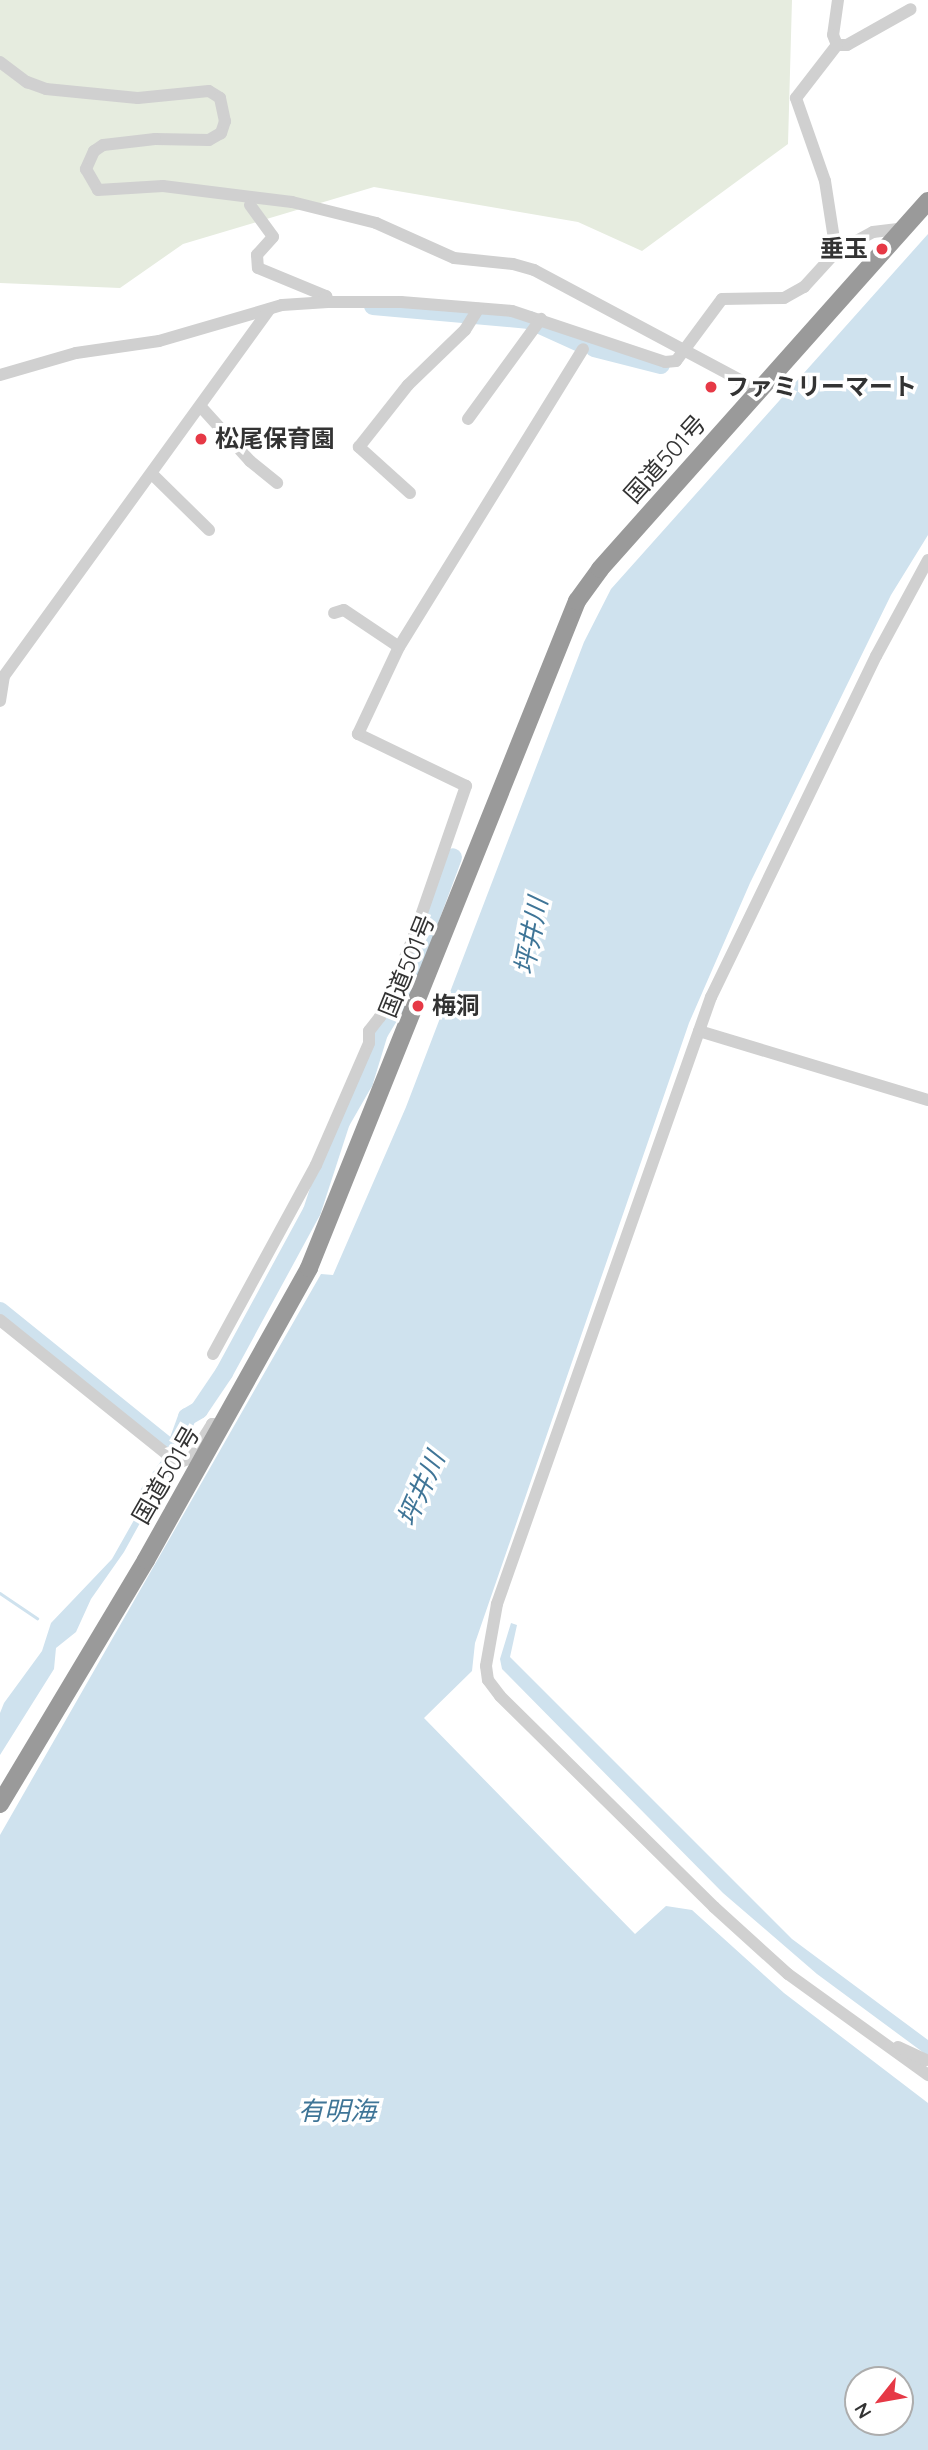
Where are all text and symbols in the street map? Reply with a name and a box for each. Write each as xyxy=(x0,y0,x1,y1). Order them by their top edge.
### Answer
place label: 垂玉 xyxy=(820,235,868,263)
marker: 垂玉 xyxy=(874,241,890,257)
place label: ファミリーマート xyxy=(725,373,917,401)
marker: ファミリーマート xyxy=(703,379,719,395)
street label: 国道501号 xyxy=(618,409,712,509)
place label: 松尾保育園 xyxy=(215,425,335,453)
marker: 松尾保育園 xyxy=(193,431,209,447)
water label: 坪井川 xyxy=(508,895,554,977)
street label: 国道501号 xyxy=(373,910,441,1022)
place label: 梅洞 xyxy=(432,992,480,1020)
marker: 梅洞 xyxy=(410,998,426,1014)
street label: 国道501号 xyxy=(126,1421,206,1529)
water label: 坪井川 xyxy=(391,1447,451,1531)
water label: 有明海 xyxy=(298,2095,376,2127)
north arrow xyxy=(844,2366,914,2436)
text: N xyxy=(849,2399,877,2423)

